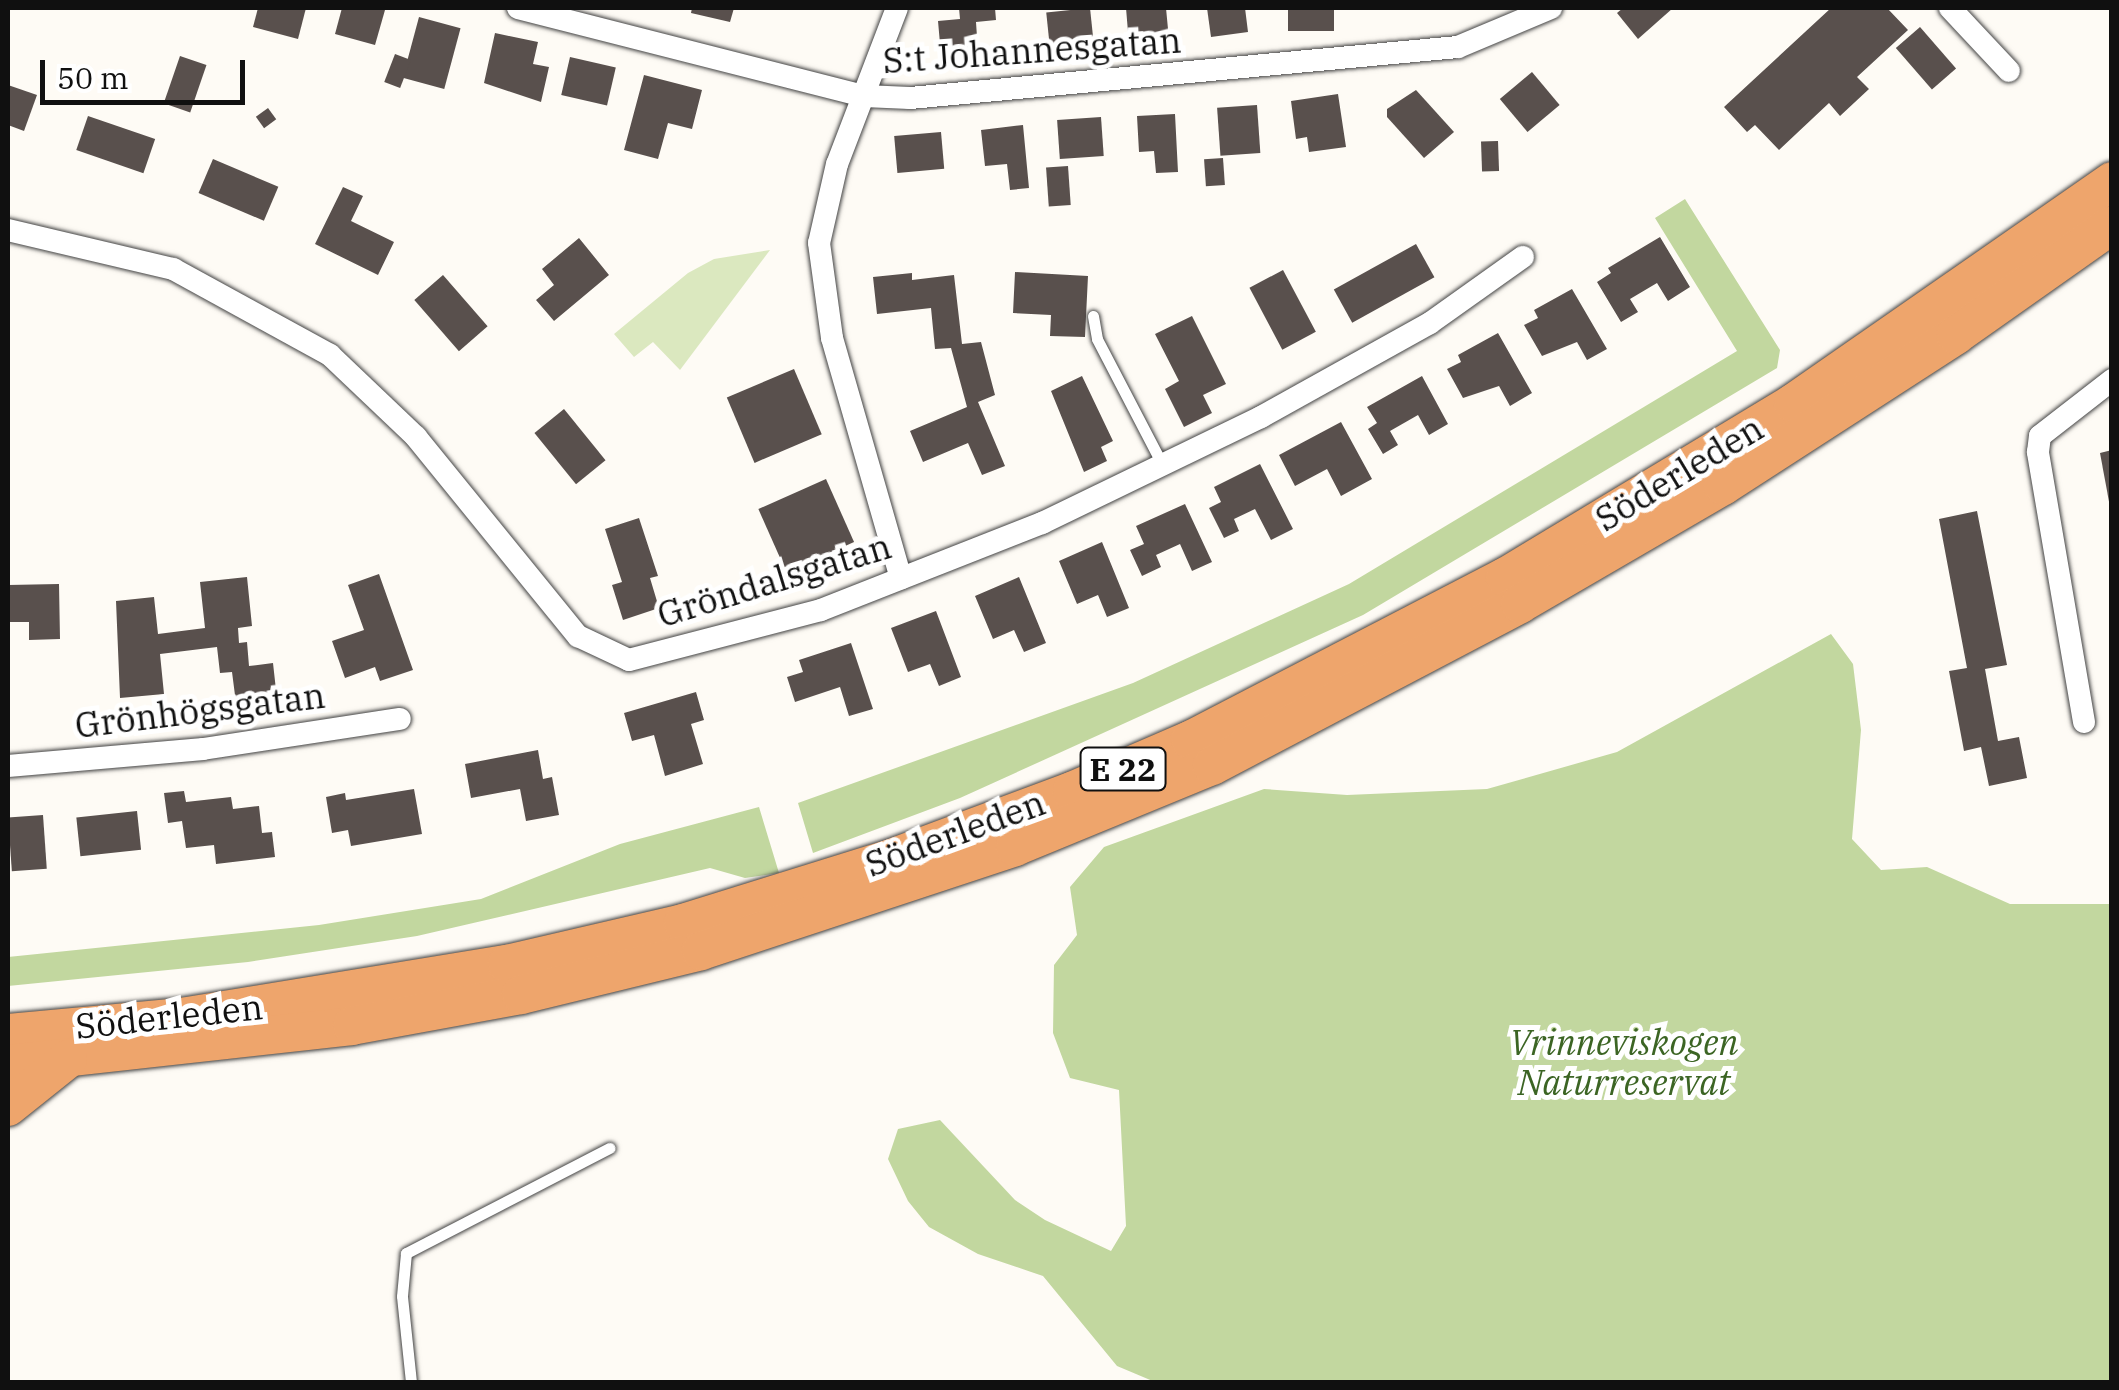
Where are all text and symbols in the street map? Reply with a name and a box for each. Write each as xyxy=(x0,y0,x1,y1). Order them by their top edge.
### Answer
street label: S:t Johannesgatan xyxy=(881,19,1183,81)
scale bar xyxy=(45,40,250,102)
text: 50 m xyxy=(57,58,129,97)
street label: Söderleden xyxy=(1588,407,1770,539)
street label: Gröndalsgatan xyxy=(652,525,896,635)
street label: Grönhögsgatan xyxy=(73,674,327,746)
road number: E 22 xyxy=(1078,742,1168,796)
street label: Söderleden xyxy=(859,781,1051,885)
street label: Söderleden xyxy=(73,985,265,1047)
park label: Vrinneviskogen Naturreservat xyxy=(1510,1021,1738,1103)

